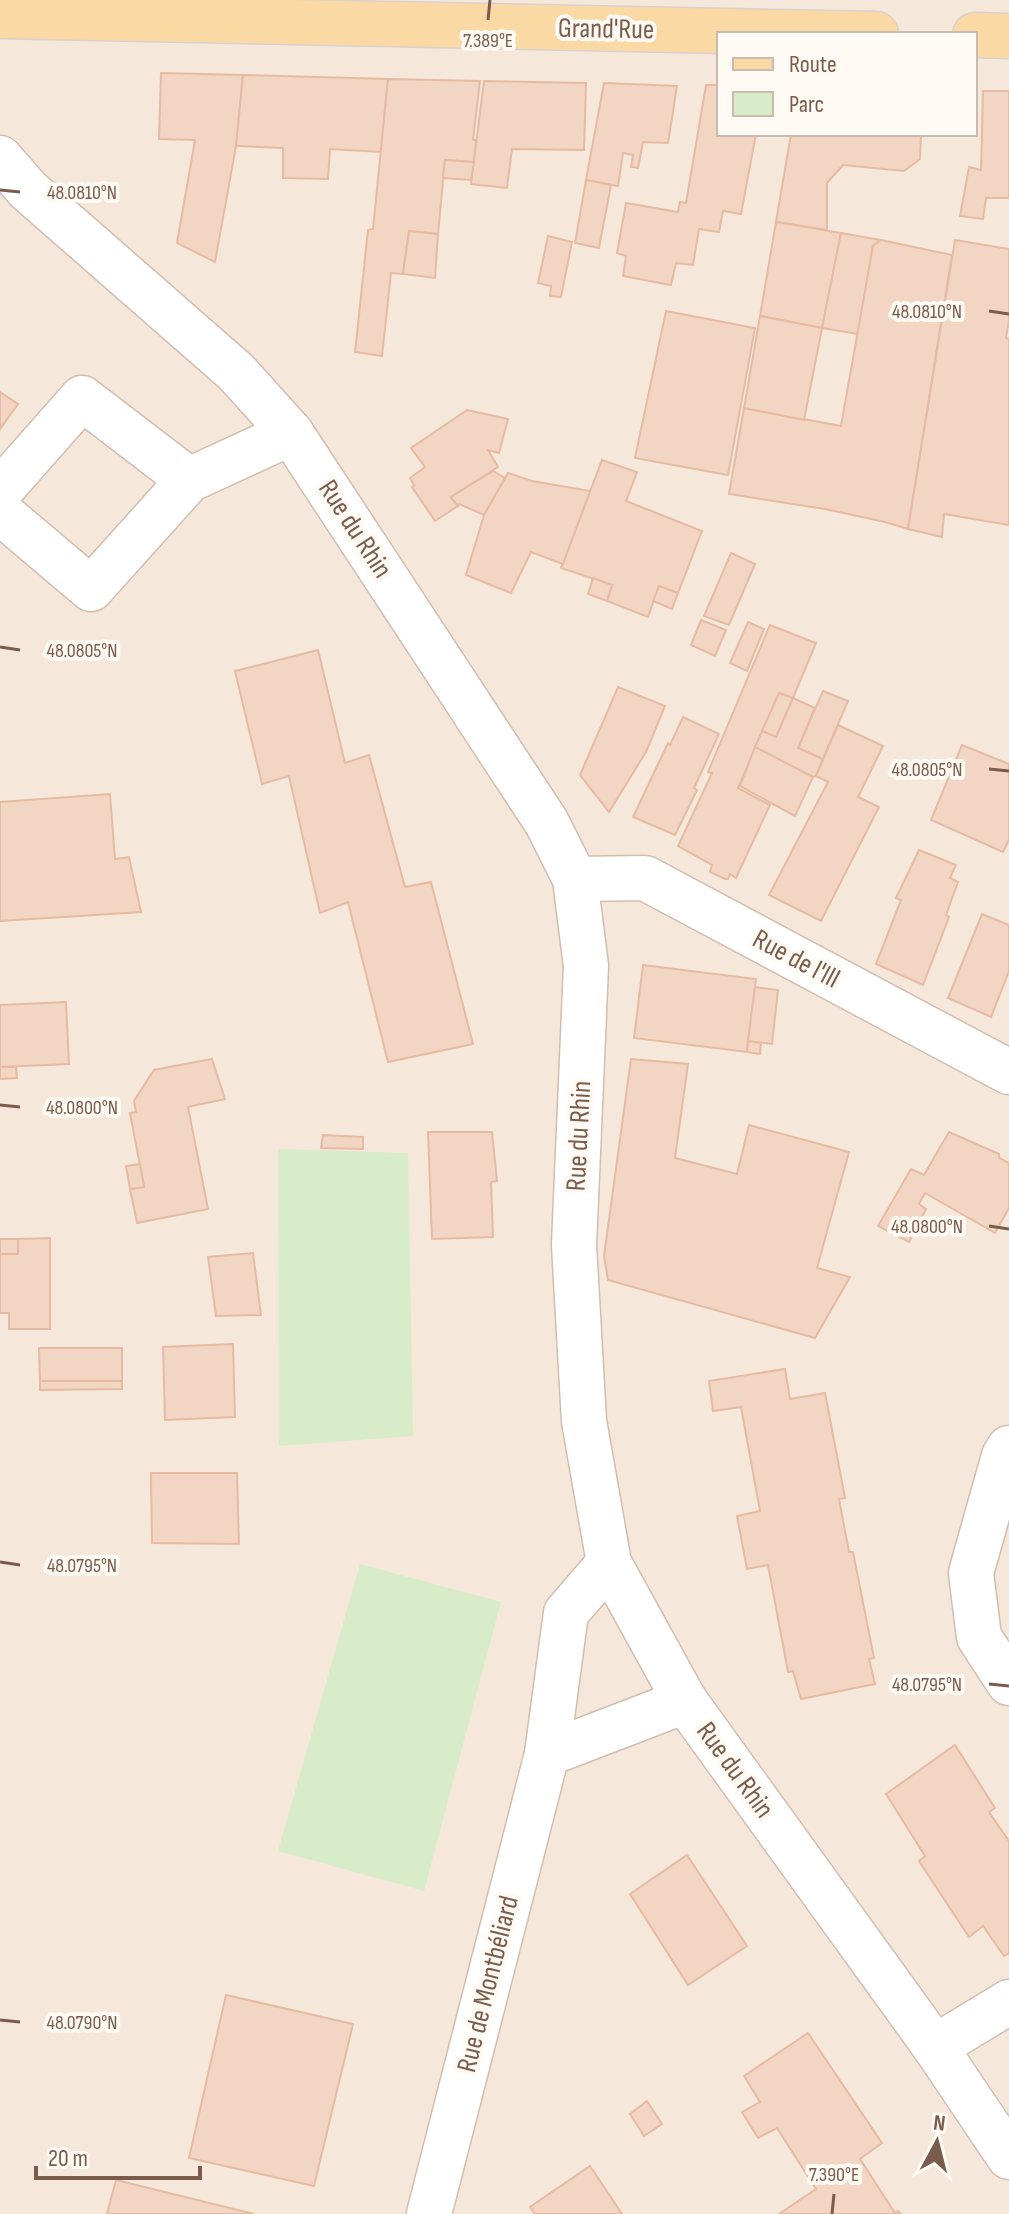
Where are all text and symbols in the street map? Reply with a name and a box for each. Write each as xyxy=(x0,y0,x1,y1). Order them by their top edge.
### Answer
street label: Grand'Rue xyxy=(558,12,654,46)
text: 7.389°E xyxy=(463,29,513,53)
legend xyxy=(717,32,977,136)
text: Route xyxy=(789,50,837,79)
text: Parc xyxy=(789,90,824,119)
text: 48.0810°N xyxy=(47,181,117,205)
text: 48.0810°N xyxy=(892,300,962,324)
street label: Rue du Rhin xyxy=(311,474,399,584)
text: 48.0805°N xyxy=(46,639,118,663)
text: 48.0805°N xyxy=(891,758,963,782)
street label: Rue de l'Ill xyxy=(747,923,845,995)
street label: Rue du Rhin xyxy=(560,1080,598,1192)
text: 48.0800°N xyxy=(46,1096,118,1120)
text: 48.0800°N xyxy=(891,1215,963,1239)
text: 48.0795°N xyxy=(47,1554,117,1578)
text: 48.0795°N xyxy=(892,1673,962,1697)
street label: Rue du Rhin xyxy=(689,1716,781,1824)
street label: Rue de Montbéliard xyxy=(450,1892,526,2076)
text: 48.0790°N xyxy=(46,2011,118,2035)
north arrow xyxy=(897,2102,977,2182)
text: N xyxy=(932,2110,947,2138)
scale bar xyxy=(36,2130,200,2180)
text: 20 m xyxy=(48,2144,88,2173)
text: 7.390°E xyxy=(809,2163,859,2187)

